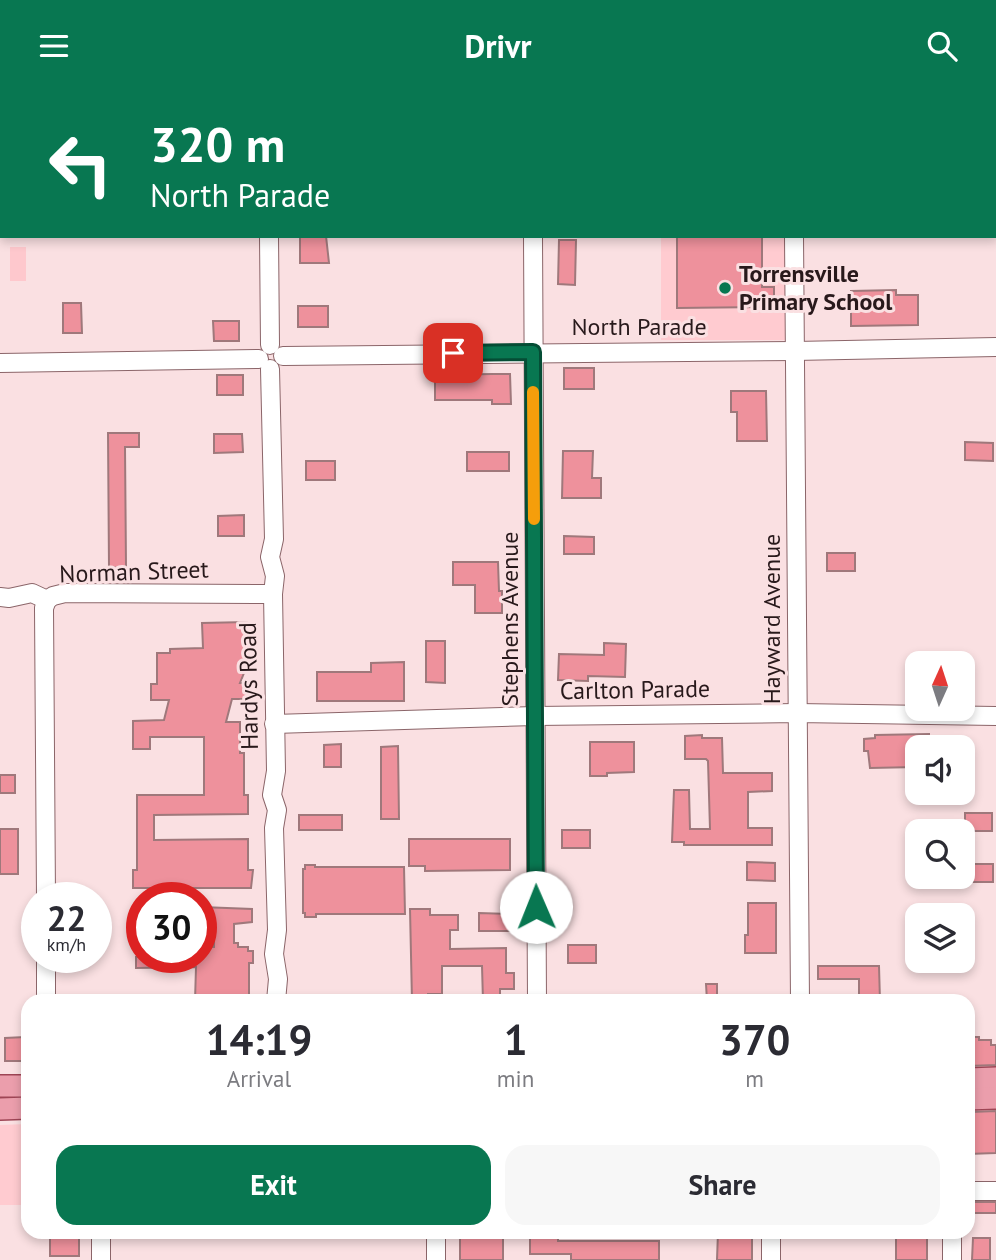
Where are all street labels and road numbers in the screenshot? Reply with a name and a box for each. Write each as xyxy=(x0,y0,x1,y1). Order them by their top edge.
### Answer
street label: North Parade xyxy=(571,311,707,342)
street label: Stephens Avenue xyxy=(494,532,525,706)
street label: Hayward Avenue xyxy=(756,534,787,704)
street label: Norman Street xyxy=(59,553,209,590)
street label: Hardys Road xyxy=(232,622,265,750)
street label: Carlton Parade xyxy=(560,673,710,706)

